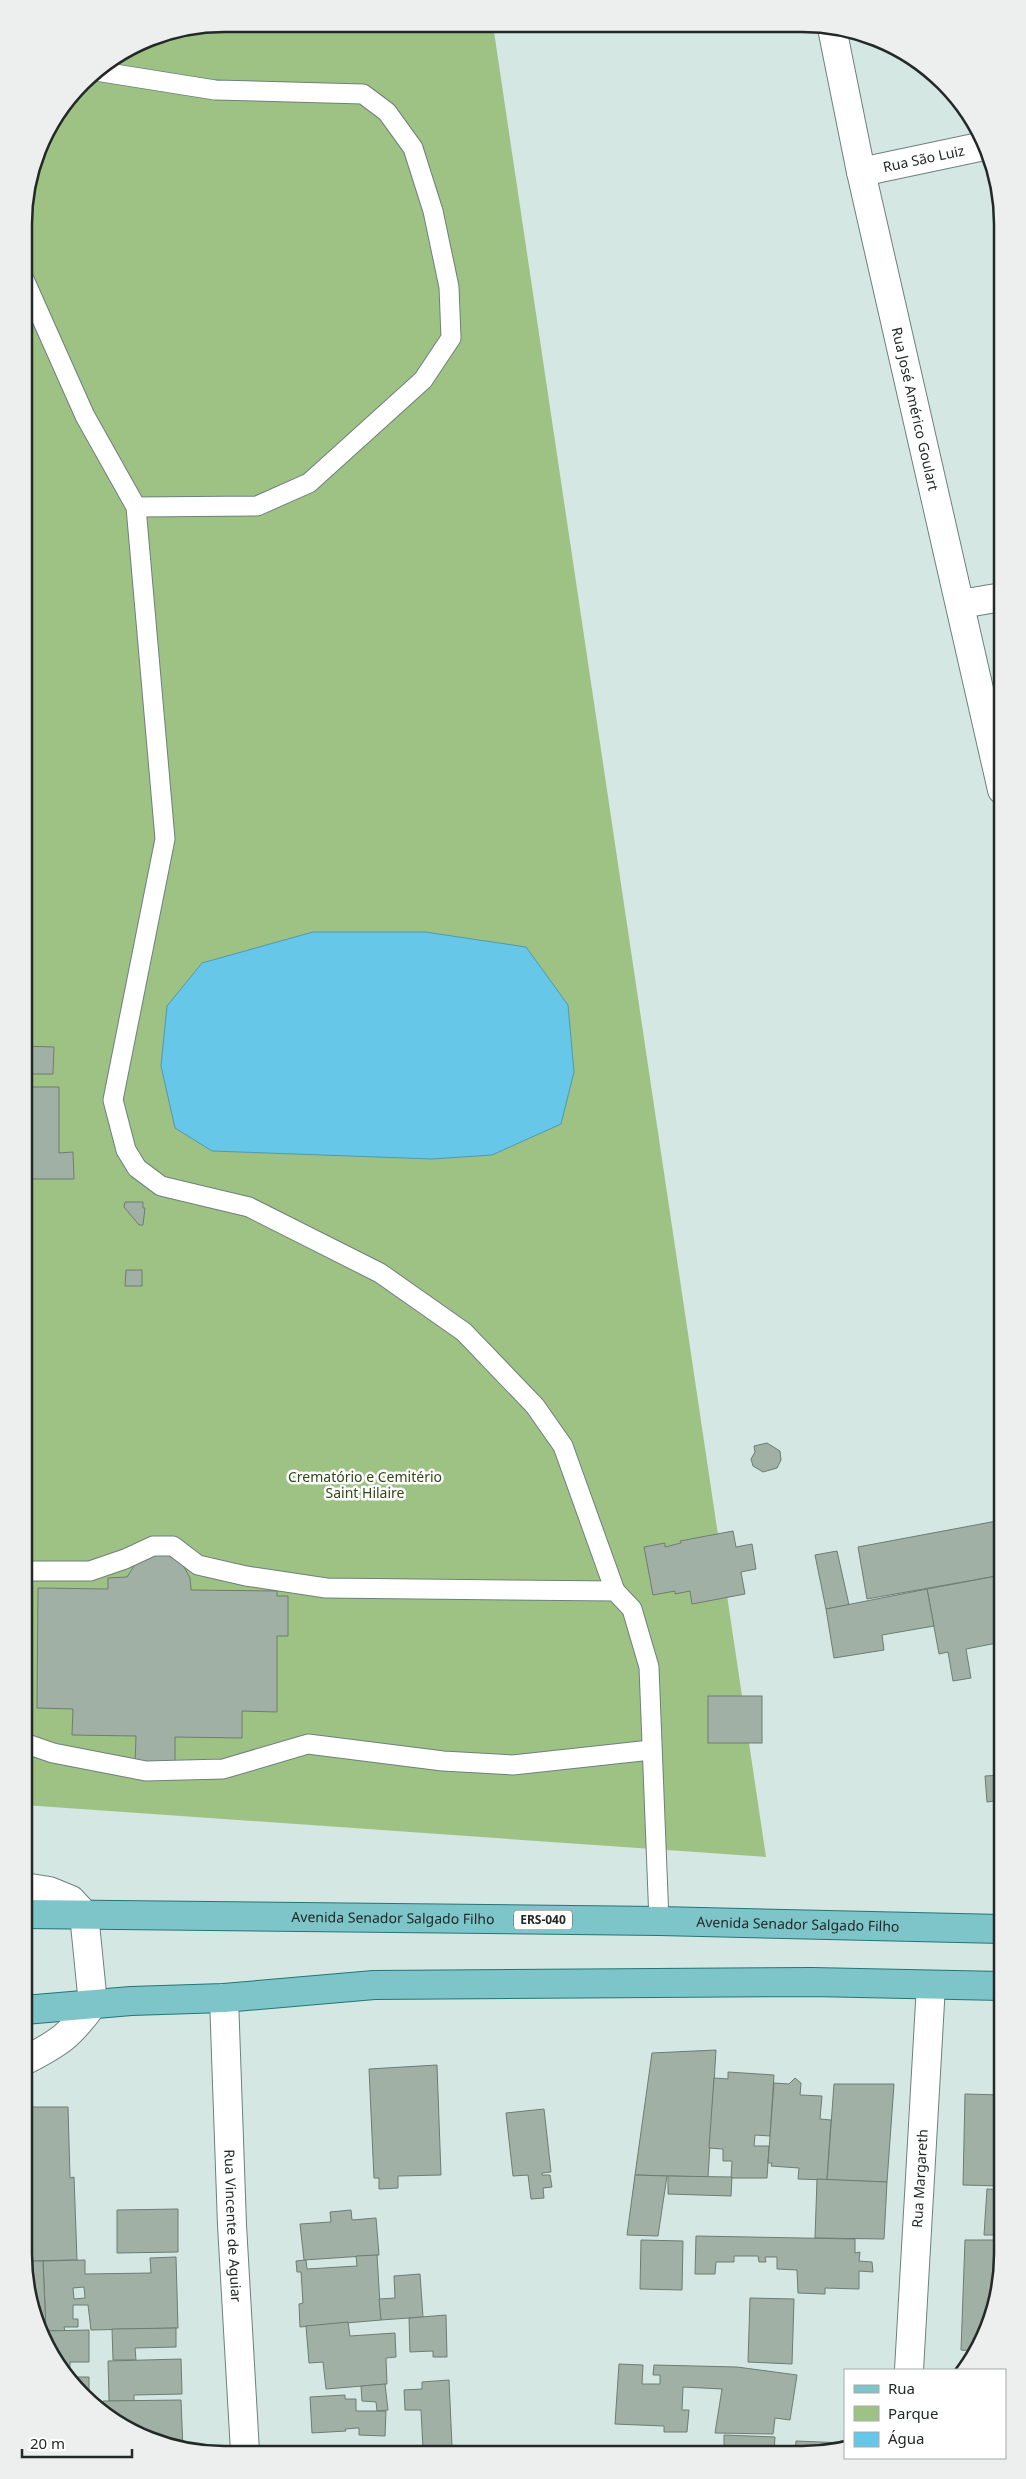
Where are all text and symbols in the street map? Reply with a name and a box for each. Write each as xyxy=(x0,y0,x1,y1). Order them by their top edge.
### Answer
street label: Rua São Luiz xyxy=(881,140,966,176)
street label: Rua José Américo Goulart xyxy=(888,325,943,493)
park label: Crematório e Cemitério Saint Hilaire xyxy=(288,1467,442,1502)
street label: Avenida Senador Salgado Filho xyxy=(291,1907,495,1928)
road number: ERS-040 xyxy=(514,1910,572,1930)
street label: Avenida Senador Salgado Filho xyxy=(696,1912,900,1936)
street label: Rua Margareth xyxy=(907,2128,932,2228)
street label: Rua Vincente de Aguiar xyxy=(220,2149,246,2303)
legend xyxy=(844,2369,1006,2459)
text: Rua xyxy=(888,2378,915,2398)
text: Parque xyxy=(888,2403,938,2423)
scale bar xyxy=(22,2426,132,2458)
text: Água xyxy=(888,2428,925,2448)
text: 20 m xyxy=(30,2433,65,2453)

